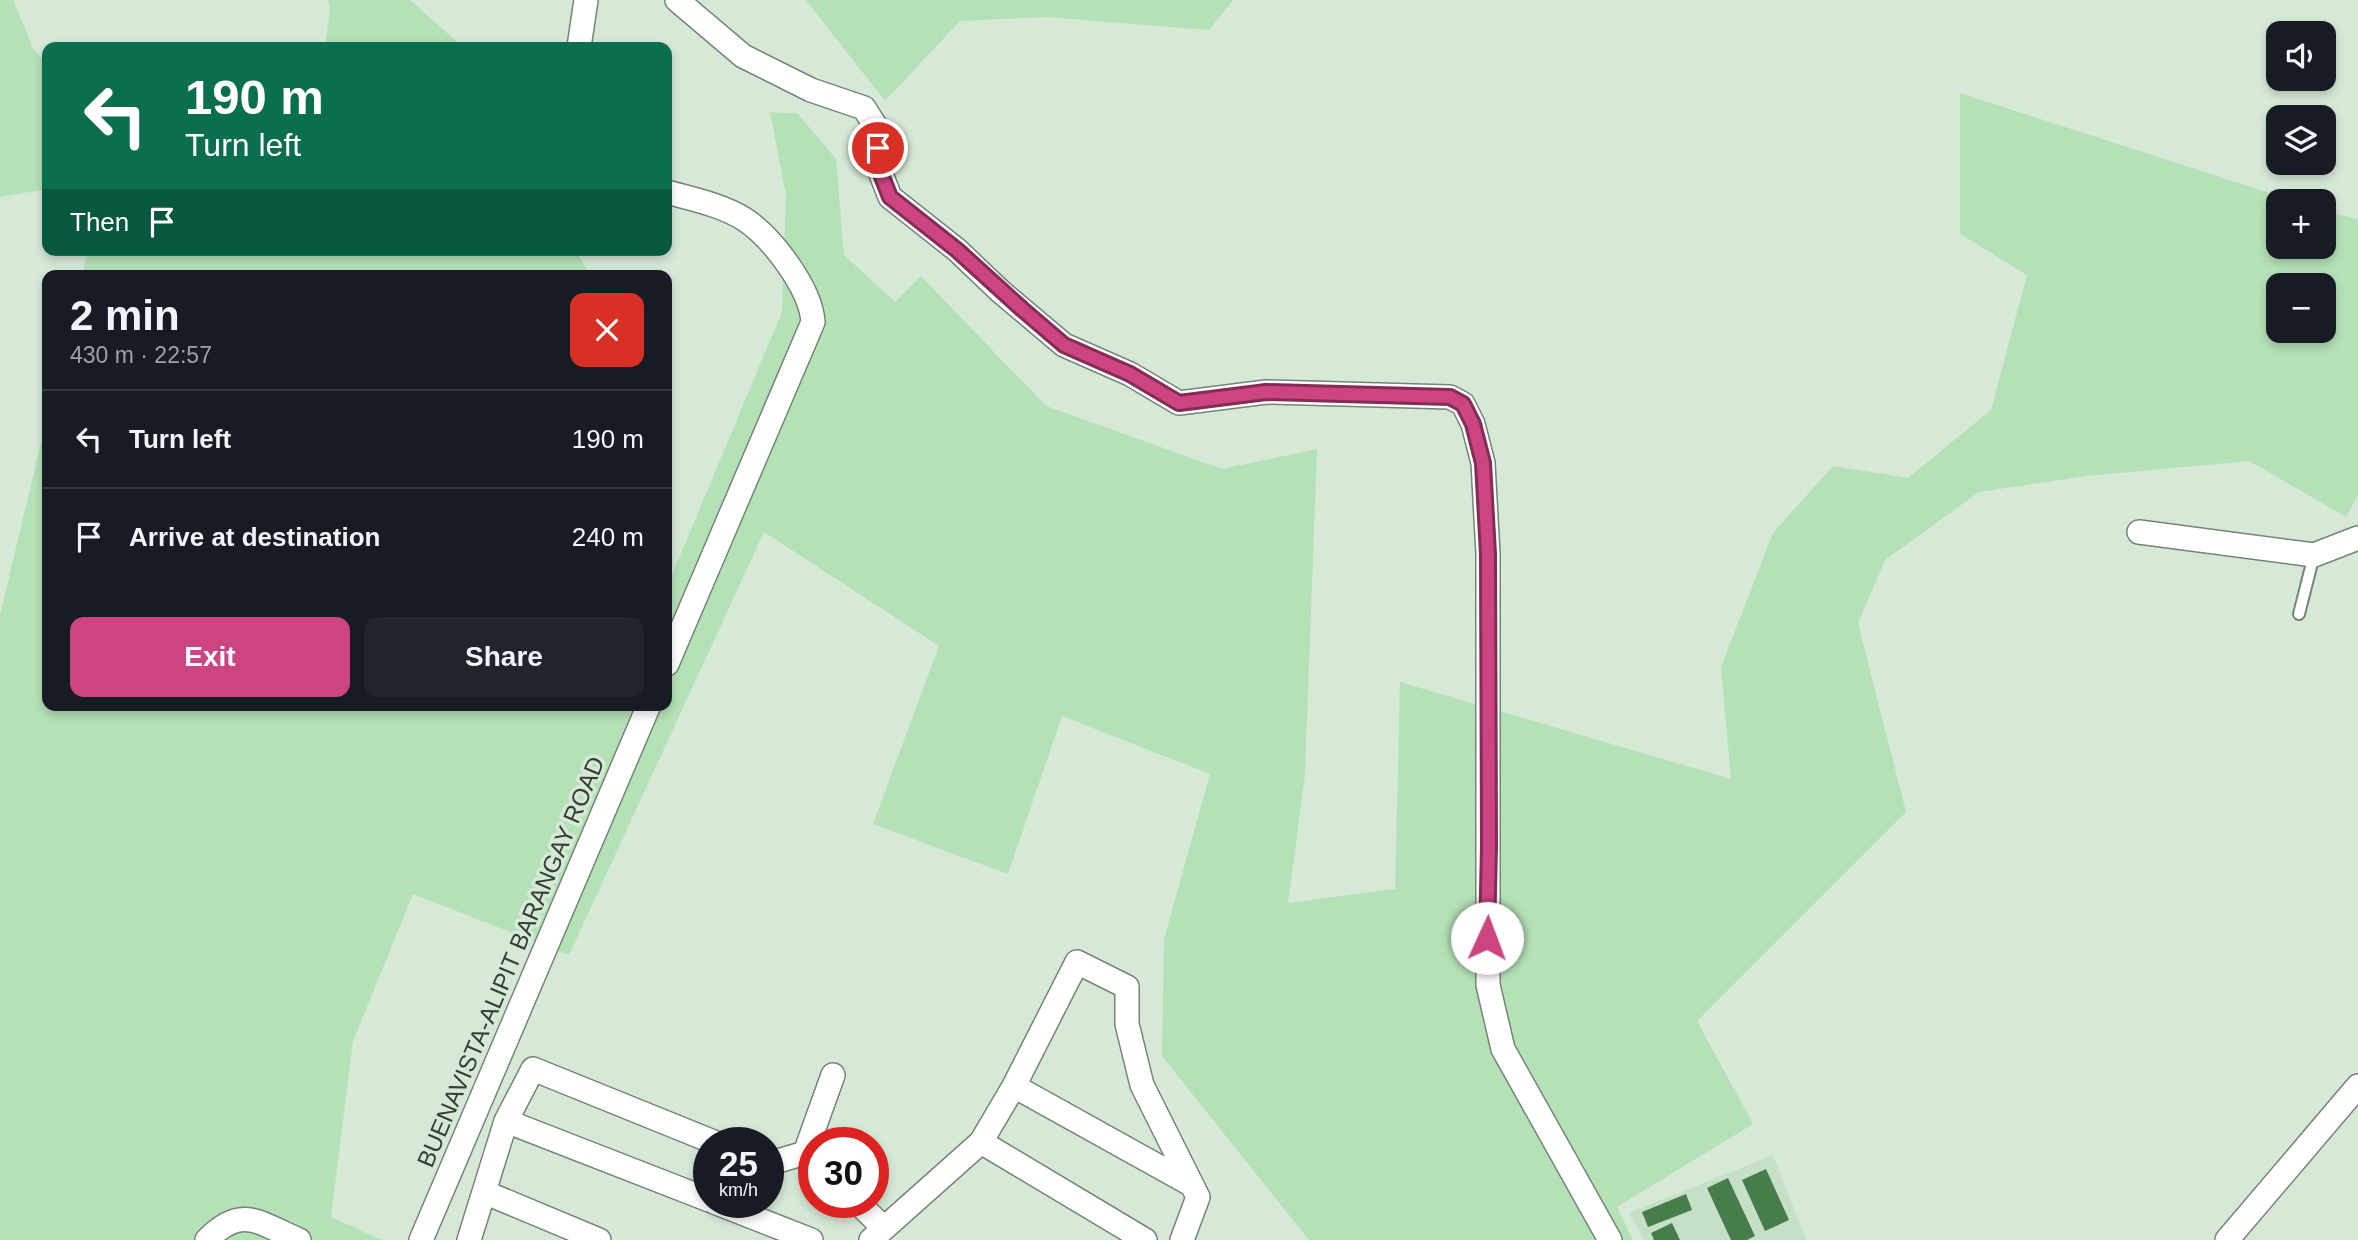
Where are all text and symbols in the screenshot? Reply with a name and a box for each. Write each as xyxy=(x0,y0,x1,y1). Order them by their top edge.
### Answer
map controls xyxy=(2266,21,2336,343)
button: sound xyxy=(2266,21,2336,91)
icon: left xyxy=(70,70,161,161)
text: 190 m xyxy=(185,70,324,124)
button: layers xyxy=(2266,105,2336,175)
pin xyxy=(848,118,908,178)
text: Turn left xyxy=(185,127,301,163)
icon: arrive xyxy=(859,129,897,167)
button: + xyxy=(2266,189,2336,259)
icon: arrive xyxy=(143,203,181,241)
text: Then xyxy=(70,207,129,237)
button: − xyxy=(2266,273,2336,343)
text: 2 min xyxy=(70,292,180,339)
button: close xyxy=(570,293,644,367)
text: 430 m · 22:57 xyxy=(70,342,212,368)
icon: left xyxy=(70,420,108,458)
text: Turn left xyxy=(129,424,231,454)
text: 190 m xyxy=(572,424,644,454)
icon: arrive xyxy=(70,518,108,556)
text: Arrive at destination xyxy=(129,522,380,552)
text: 240 m xyxy=(572,522,644,552)
button: Exit xyxy=(70,617,350,697)
button: Share xyxy=(364,617,644,697)
street label: BUENAVISTA-ALIPIT BARANGAY ROAD xyxy=(412,753,610,1171)
position arrow xyxy=(1450,901,1524,975)
speed limit sign: 30 xyxy=(798,1127,889,1218)
text: 25 xyxy=(719,1144,758,1183)
text: km/h xyxy=(719,1180,758,1200)

